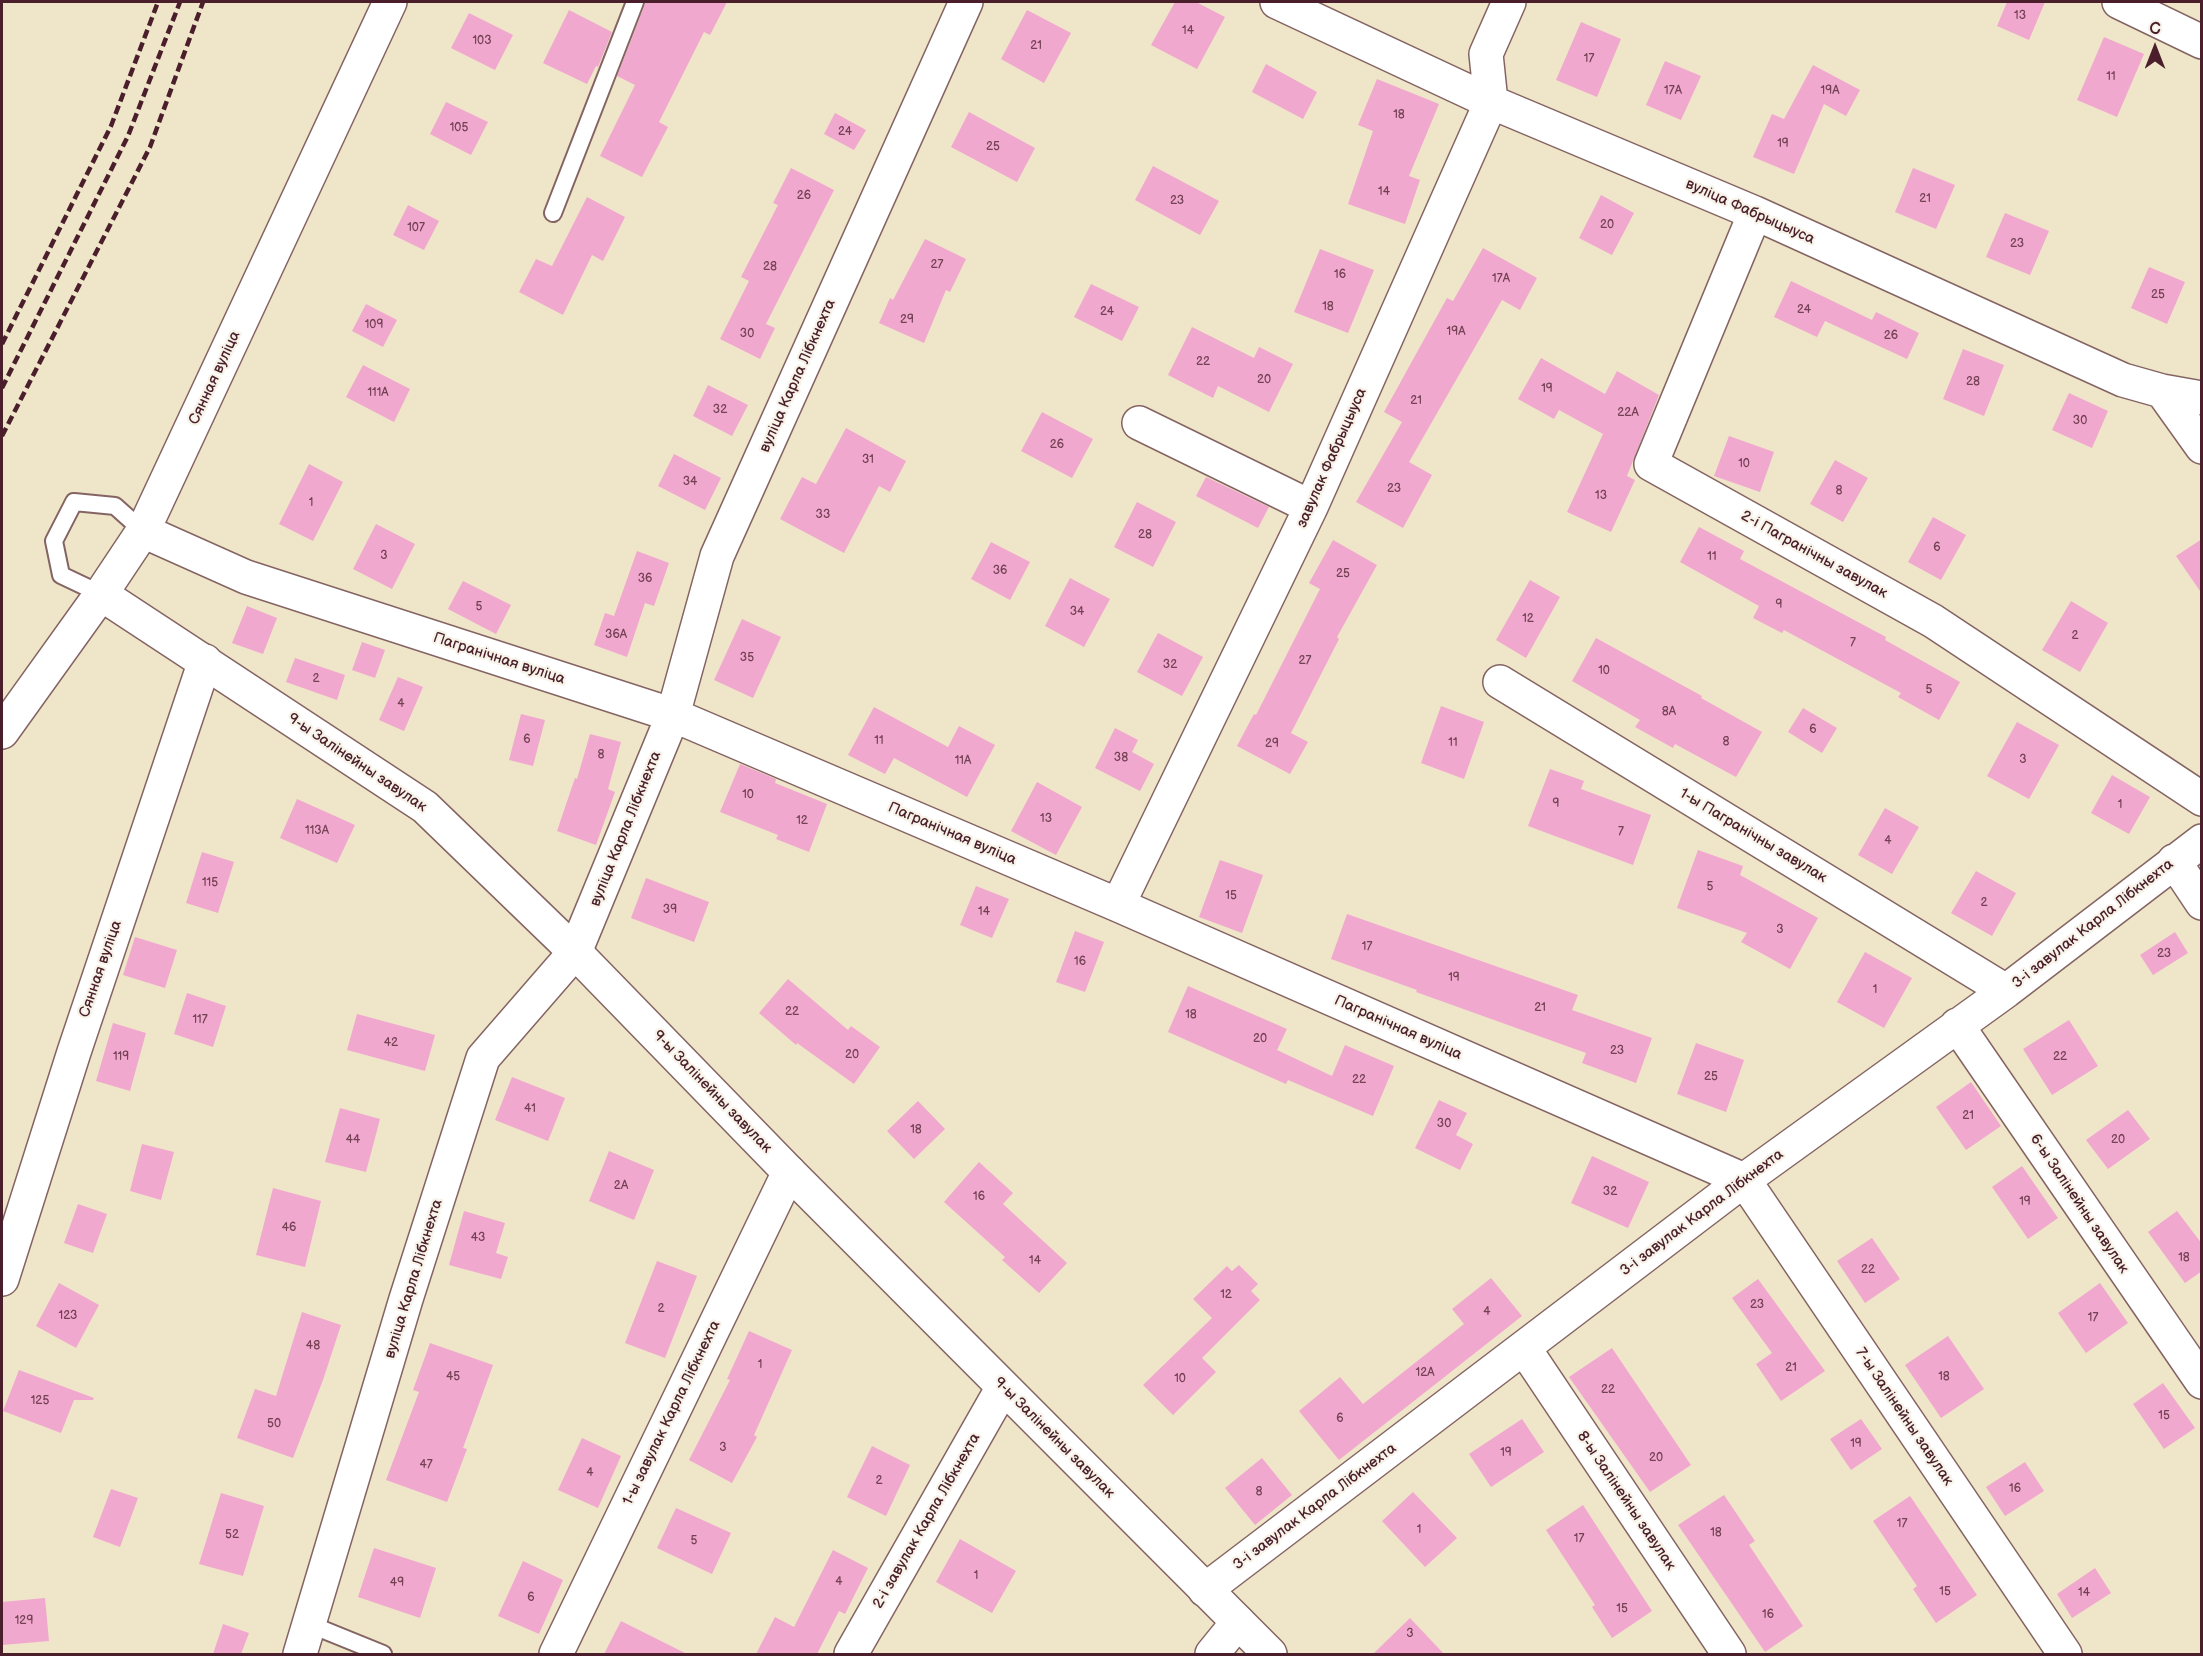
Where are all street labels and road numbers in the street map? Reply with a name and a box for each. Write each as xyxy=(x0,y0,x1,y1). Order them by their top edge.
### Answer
street label: вуліца Фабрыцыуса xyxy=(1683,175,1817,249)
street label: вуліца Карла Лібкнехта xyxy=(756,297,840,455)
street label: Сянная вуліца xyxy=(185,328,245,428)
street label: завулак Фабрыцыуса xyxy=(1293,385,1371,531)
street label: 2-і Пагранічны завулак xyxy=(1738,507,1890,603)
street label: Пагранічная вуліца xyxy=(431,629,567,689)
street label: 9-ы Залінейны завулак xyxy=(284,710,430,816)
street label: вуліца Карла Лібкнехта xyxy=(587,749,665,909)
street label: 1-ы Пагранічны завулак xyxy=(1676,785,1830,887)
street label: Пагранічная вуліца xyxy=(885,799,1019,869)
street label: 3-і завулак Карла Лібкнехта xyxy=(2009,855,2177,993)
street label: Сянная вуліца xyxy=(76,918,126,1020)
street label: Пагранічная вуліца xyxy=(1331,992,1465,1064)
street label: 9-ы Залінейны завулак xyxy=(649,1027,775,1157)
street label: 6-ы Залінейны завулак xyxy=(2026,1131,2132,1277)
street label: 3-і завулак Карла Лібкнехта xyxy=(1617,1146,1787,1280)
street label: вуліца Карла Лібкнехта xyxy=(381,1197,447,1361)
street label: 1-ы завулак Карла Лібкнехта xyxy=(619,1318,725,1508)
street label: 7-ы Залінейны завулак xyxy=(1851,1345,1957,1489)
street label: 9-ы Залінейны завулак xyxy=(990,1374,1118,1502)
street label: 8-ы Залінейны завулак xyxy=(1573,1428,1679,1574)
street label: 2-і завулак Карла Лібкнехта xyxy=(869,1430,985,1612)
street label: 3-і завулак Карла Лібкнехта xyxy=(1230,1440,1400,1574)

